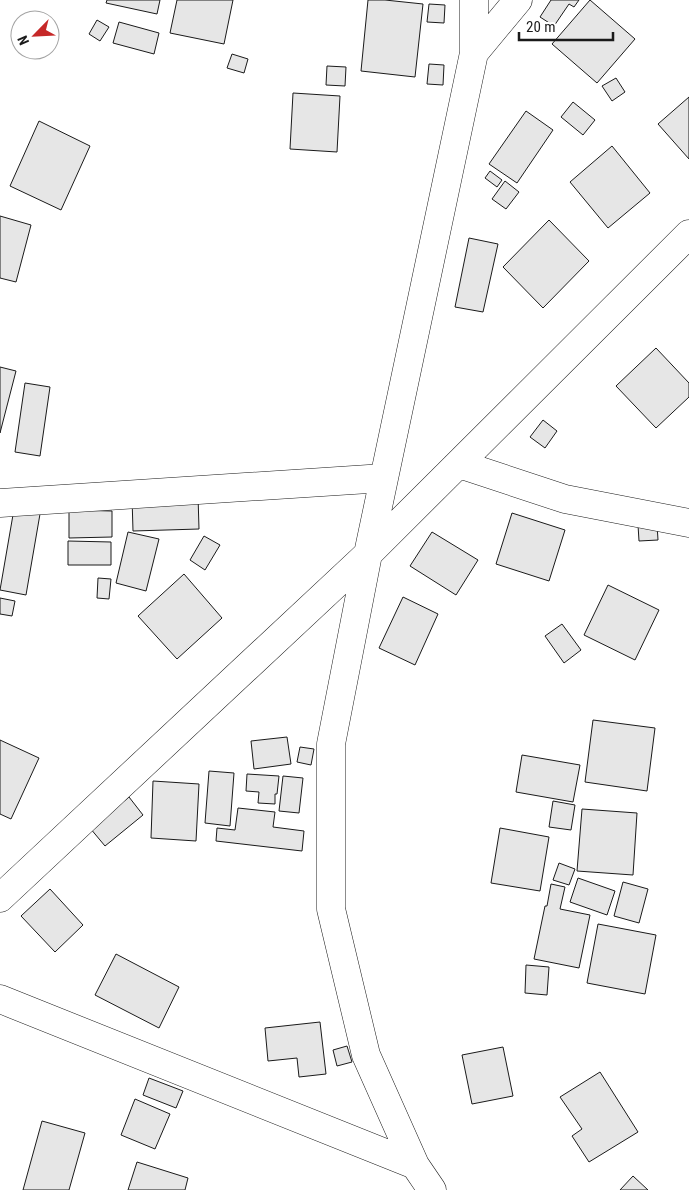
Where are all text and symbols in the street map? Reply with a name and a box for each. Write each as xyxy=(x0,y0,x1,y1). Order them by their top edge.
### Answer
north arrow xyxy=(10,10,60,60)
scale bar xyxy=(519,10,613,42)
text: 20 m xyxy=(526,18,556,36)
text: N xyxy=(14,33,32,47)

